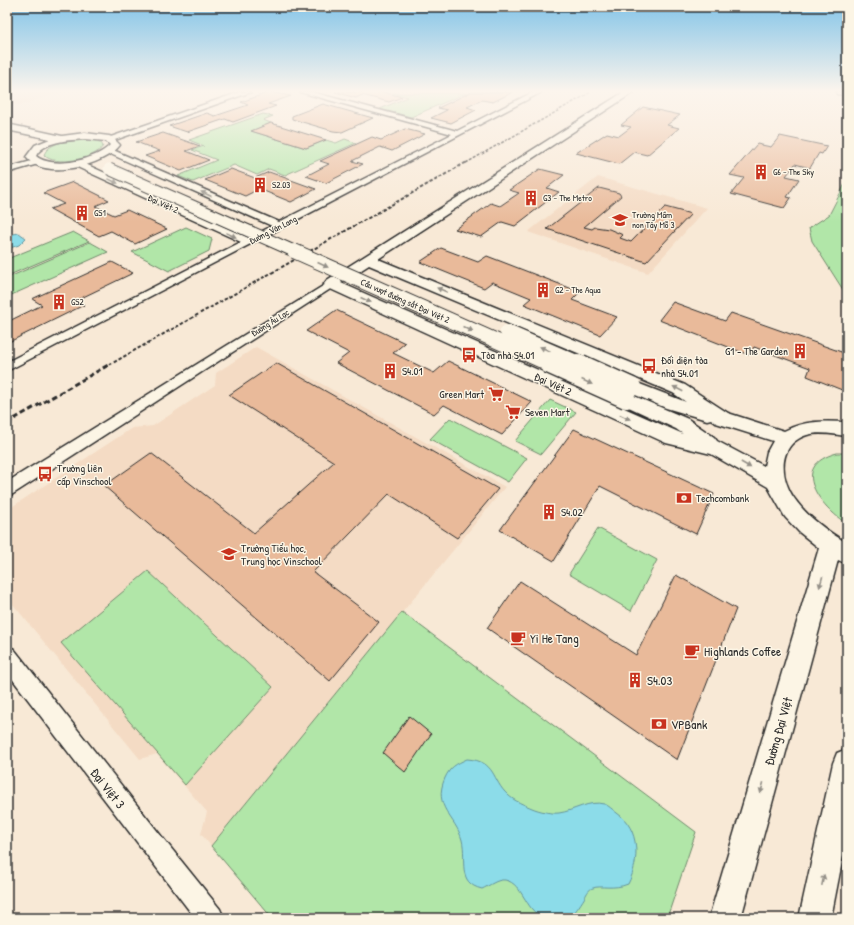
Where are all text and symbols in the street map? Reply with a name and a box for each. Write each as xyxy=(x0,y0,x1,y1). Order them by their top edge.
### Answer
building icon: G6 - The Sky xyxy=(752,163,770,181)
place label: G6 - The Sky xyxy=(773,166,814,178)
building icon: S2.03 xyxy=(251,176,269,194)
one-way arrow xyxy=(107,177,119,184)
place label: S2.03 xyxy=(272,179,290,191)
building icon: G3 - The Metro xyxy=(522,189,540,207)
one-way arrow xyxy=(201,191,212,197)
street label: Đại Việt 2 xyxy=(146,192,181,216)
place label: G3 - The Metro xyxy=(543,192,592,204)
building icon: GS1 xyxy=(73,204,91,222)
place label: GS1 xyxy=(94,207,106,219)
place label: Trường Mầm non Tây Mỗ 3 xyxy=(632,209,675,231)
school or university icon: Trường Mầm non Tây Mỗ 3 xyxy=(611,211,629,229)
street label: Đường Văn Lang xyxy=(247,213,299,247)
one-way arrow xyxy=(226,232,238,238)
one-way arrow xyxy=(318,262,329,268)
street label: Cầu vượt đường sắt Đại Việt 2 xyxy=(359,276,452,326)
building icon: G2 - The Aqua xyxy=(534,281,552,299)
place label: G2 - The Aqua xyxy=(555,284,601,296)
one-way arrow xyxy=(436,287,447,293)
building icon: GS2 xyxy=(50,293,68,311)
place label: GS2 xyxy=(71,296,84,308)
one-way arrow xyxy=(361,297,372,303)
street label: Đường Âu Lạc xyxy=(249,306,292,339)
one-way arrow xyxy=(462,326,473,332)
building icon: G1 - The Garden xyxy=(791,342,809,360)
place label: G1 - The Garden xyxy=(725,344,788,358)
bus stop icon: Tòa nhà S4.01 xyxy=(460,346,478,364)
one-way arrow xyxy=(540,346,551,352)
place label: Tòa nhà S4.01 xyxy=(481,348,534,362)
place label: Đối diện tòa nhà S4.01 xyxy=(661,353,708,380)
bus stop icon: Đối diện tòa nhà S4.01 xyxy=(640,357,658,375)
building icon: S4.01 xyxy=(381,362,399,380)
place label: S4.01 xyxy=(402,364,422,378)
street label: Đại Việt 2 xyxy=(532,370,574,398)
one-way arrow xyxy=(581,379,592,385)
supermarket icon: Green Mart xyxy=(487,385,505,403)
one-way arrow xyxy=(672,386,684,392)
place label: Green Mart xyxy=(439,387,484,401)
supermarket icon: Seven Mart xyxy=(504,403,522,421)
place label: Seven Mart xyxy=(525,405,570,419)
one-way arrow xyxy=(620,414,632,420)
place label: Trường liên cấp Vinschool xyxy=(57,461,111,488)
one-way arrow xyxy=(740,461,752,468)
bus stop icon: Trường liên cấp Vinschool xyxy=(36,465,54,483)
bank icon: Techcombank xyxy=(675,489,693,507)
place label: Techcombank xyxy=(696,491,749,505)
building icon: S4.02 xyxy=(540,503,558,521)
place label: S4.02 xyxy=(561,505,583,519)
place label: Trường Tiểu học, Trung học Vinschool xyxy=(241,541,322,568)
school or university icon: Trường Tiểu học, Trung học Vinschool xyxy=(220,545,238,563)
one-way arrow xyxy=(817,576,823,588)
cafe icon: Yi He Tang xyxy=(509,629,527,647)
place label: Yi He Tang xyxy=(530,629,579,647)
cafe icon: Highlands Coffee xyxy=(683,642,701,660)
place label: Highlands Coffee xyxy=(704,642,781,660)
building icon: S4.03 xyxy=(626,671,644,689)
place label: S4.03 xyxy=(647,671,672,689)
street label: Đường Đại Việt xyxy=(760,694,796,767)
bank icon: VPBank xyxy=(650,715,668,733)
place label: VPBank xyxy=(671,715,708,733)
street label: Đại Việt 3 xyxy=(86,764,130,812)
one-way arrow xyxy=(759,782,765,794)
one-way arrow xyxy=(820,874,826,886)

